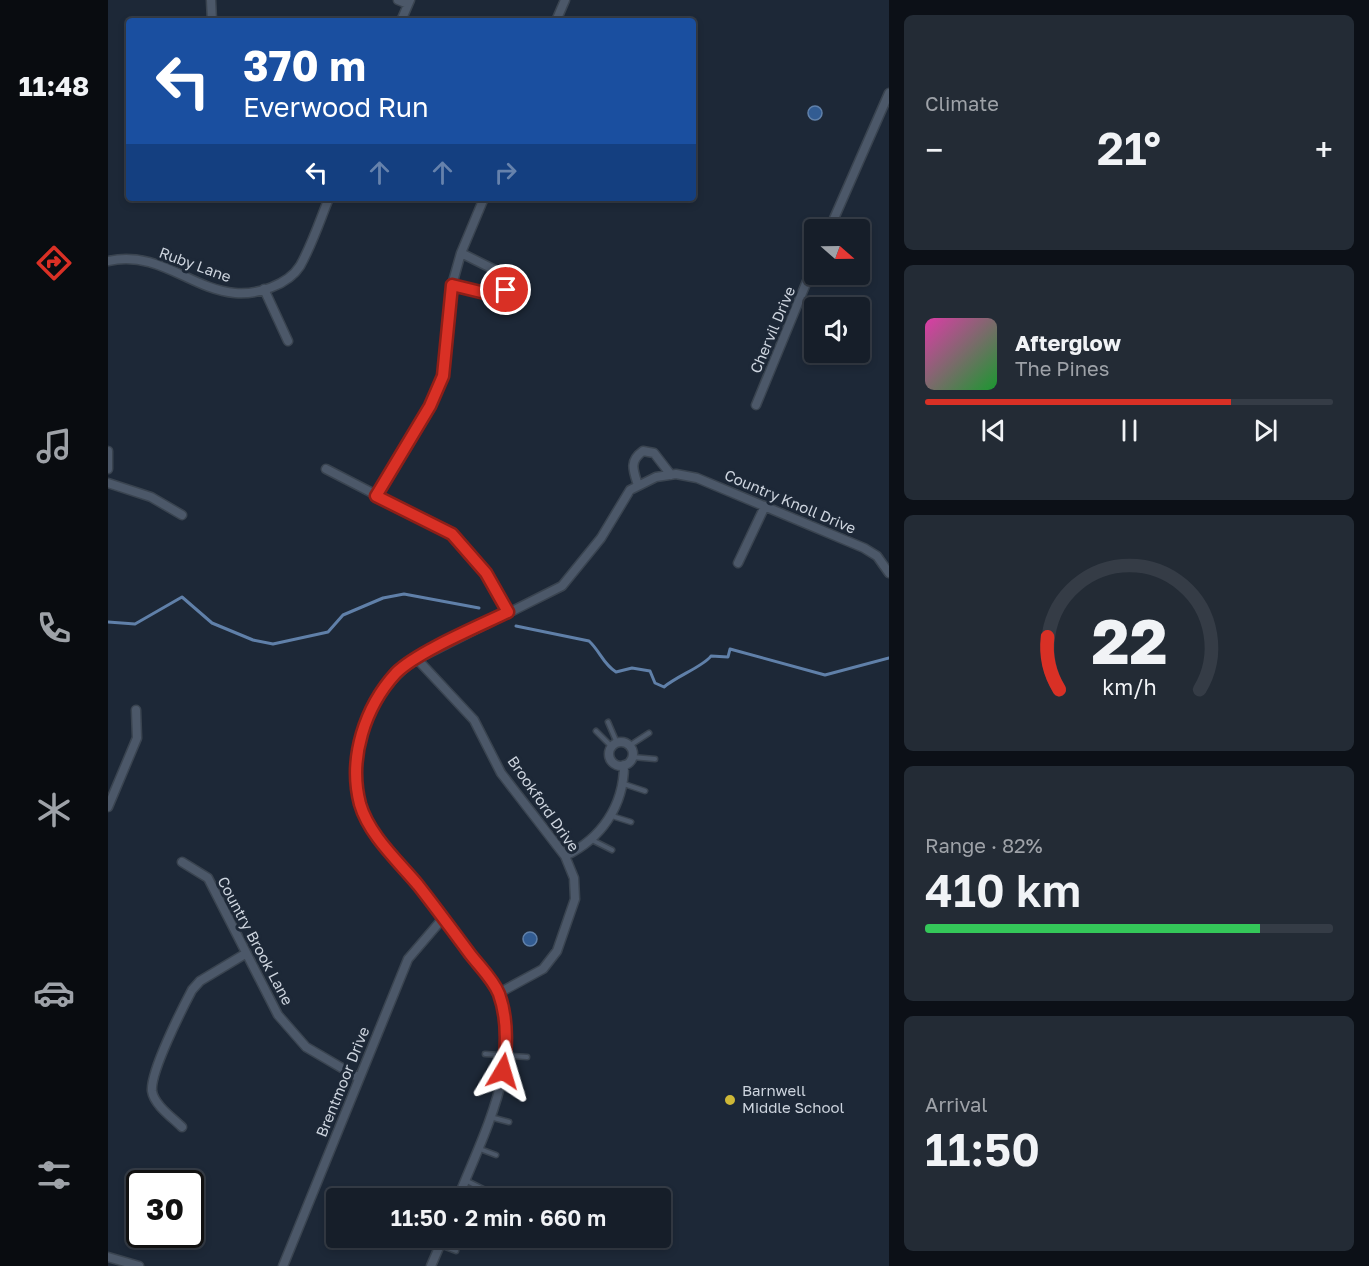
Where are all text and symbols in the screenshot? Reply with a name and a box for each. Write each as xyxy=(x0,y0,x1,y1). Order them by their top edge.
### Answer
text: 370 m xyxy=(243,40,366,90)
icon: left xyxy=(144,42,222,120)
text: 11:48 xyxy=(19,70,89,102)
text: Everwood Run xyxy=(243,91,429,123)
text: Climate xyxy=(925,91,999,115)
text: 21° xyxy=(1097,121,1161,175)
text: − xyxy=(925,130,943,169)
text: + xyxy=(1315,130,1333,169)
icon: left xyxy=(300,156,333,189)
icon: ahead xyxy=(363,156,396,189)
icon: ahead xyxy=(426,156,459,189)
icon: right xyxy=(489,156,522,189)
north arrow xyxy=(804,219,870,285)
map controls xyxy=(804,219,870,363)
icon: directions xyxy=(33,242,75,284)
street label: Ruby Lane xyxy=(157,243,234,285)
pin xyxy=(480,264,531,315)
icon: arrive xyxy=(489,273,522,306)
street label: Chervil Drive xyxy=(746,283,799,376)
button: sound xyxy=(804,297,870,363)
text: Afterglow xyxy=(1015,329,1121,356)
text: The Pines xyxy=(1015,356,1109,380)
icon: previous xyxy=(977,414,1010,447)
icon: pause xyxy=(1113,414,1146,447)
icon: next xyxy=(1249,414,1282,447)
icon: music xyxy=(33,425,75,467)
street label: Country Knoll Drive xyxy=(722,465,859,537)
text: 22 xyxy=(1091,603,1167,678)
icon: phone xyxy=(33,607,75,649)
text: km/h xyxy=(1102,674,1156,700)
street label: Brookford Drive xyxy=(504,752,584,855)
icon: climate xyxy=(33,789,75,831)
text: Range · 82% xyxy=(925,833,1043,857)
text: 410 km xyxy=(925,863,1081,917)
street label: Country Brook Lane xyxy=(214,873,298,1008)
icon: car xyxy=(33,972,75,1014)
street label: Brentmoor Drive xyxy=(312,1023,373,1140)
position arrow xyxy=(471,1039,535,1103)
place label: Barnwell Middle School xyxy=(742,1081,844,1116)
text: Arrival xyxy=(925,1092,988,1116)
marker: Barnwell Middle School xyxy=(723,1093,737,1107)
text: 11:50 xyxy=(925,1122,1040,1176)
icon: filters xyxy=(33,1154,75,1196)
speed limit sign: 30 xyxy=(126,1170,204,1248)
text: 11:50 · 2 min · 660 m xyxy=(391,1204,606,1231)

